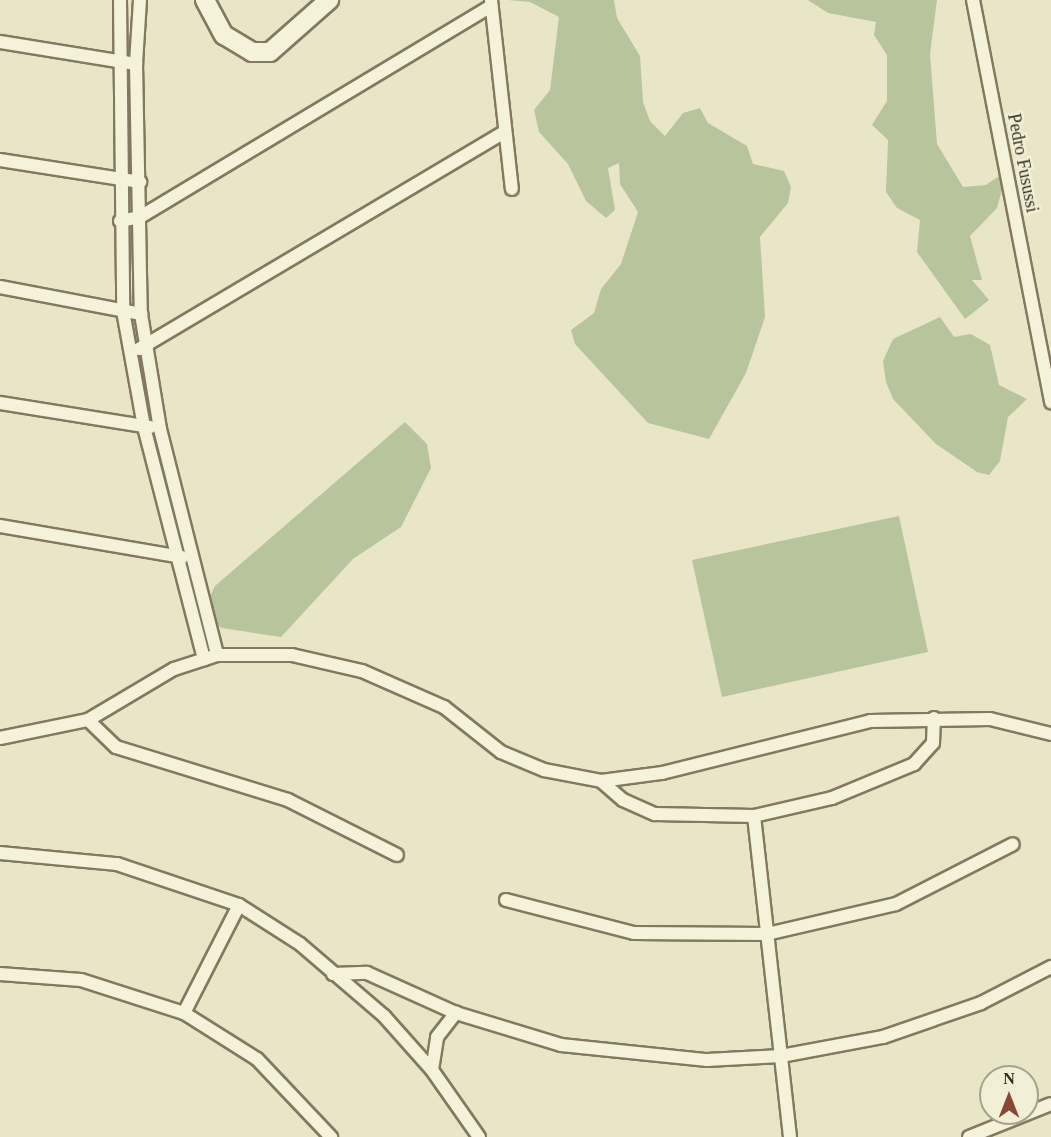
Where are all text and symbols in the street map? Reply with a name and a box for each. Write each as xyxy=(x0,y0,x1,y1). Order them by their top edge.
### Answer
street label: Pedro Fusussi xyxy=(1003,112,1043,214)
north arrow xyxy=(979,1065,1039,1125)
text: N xyxy=(1003,1070,1015,1087)

